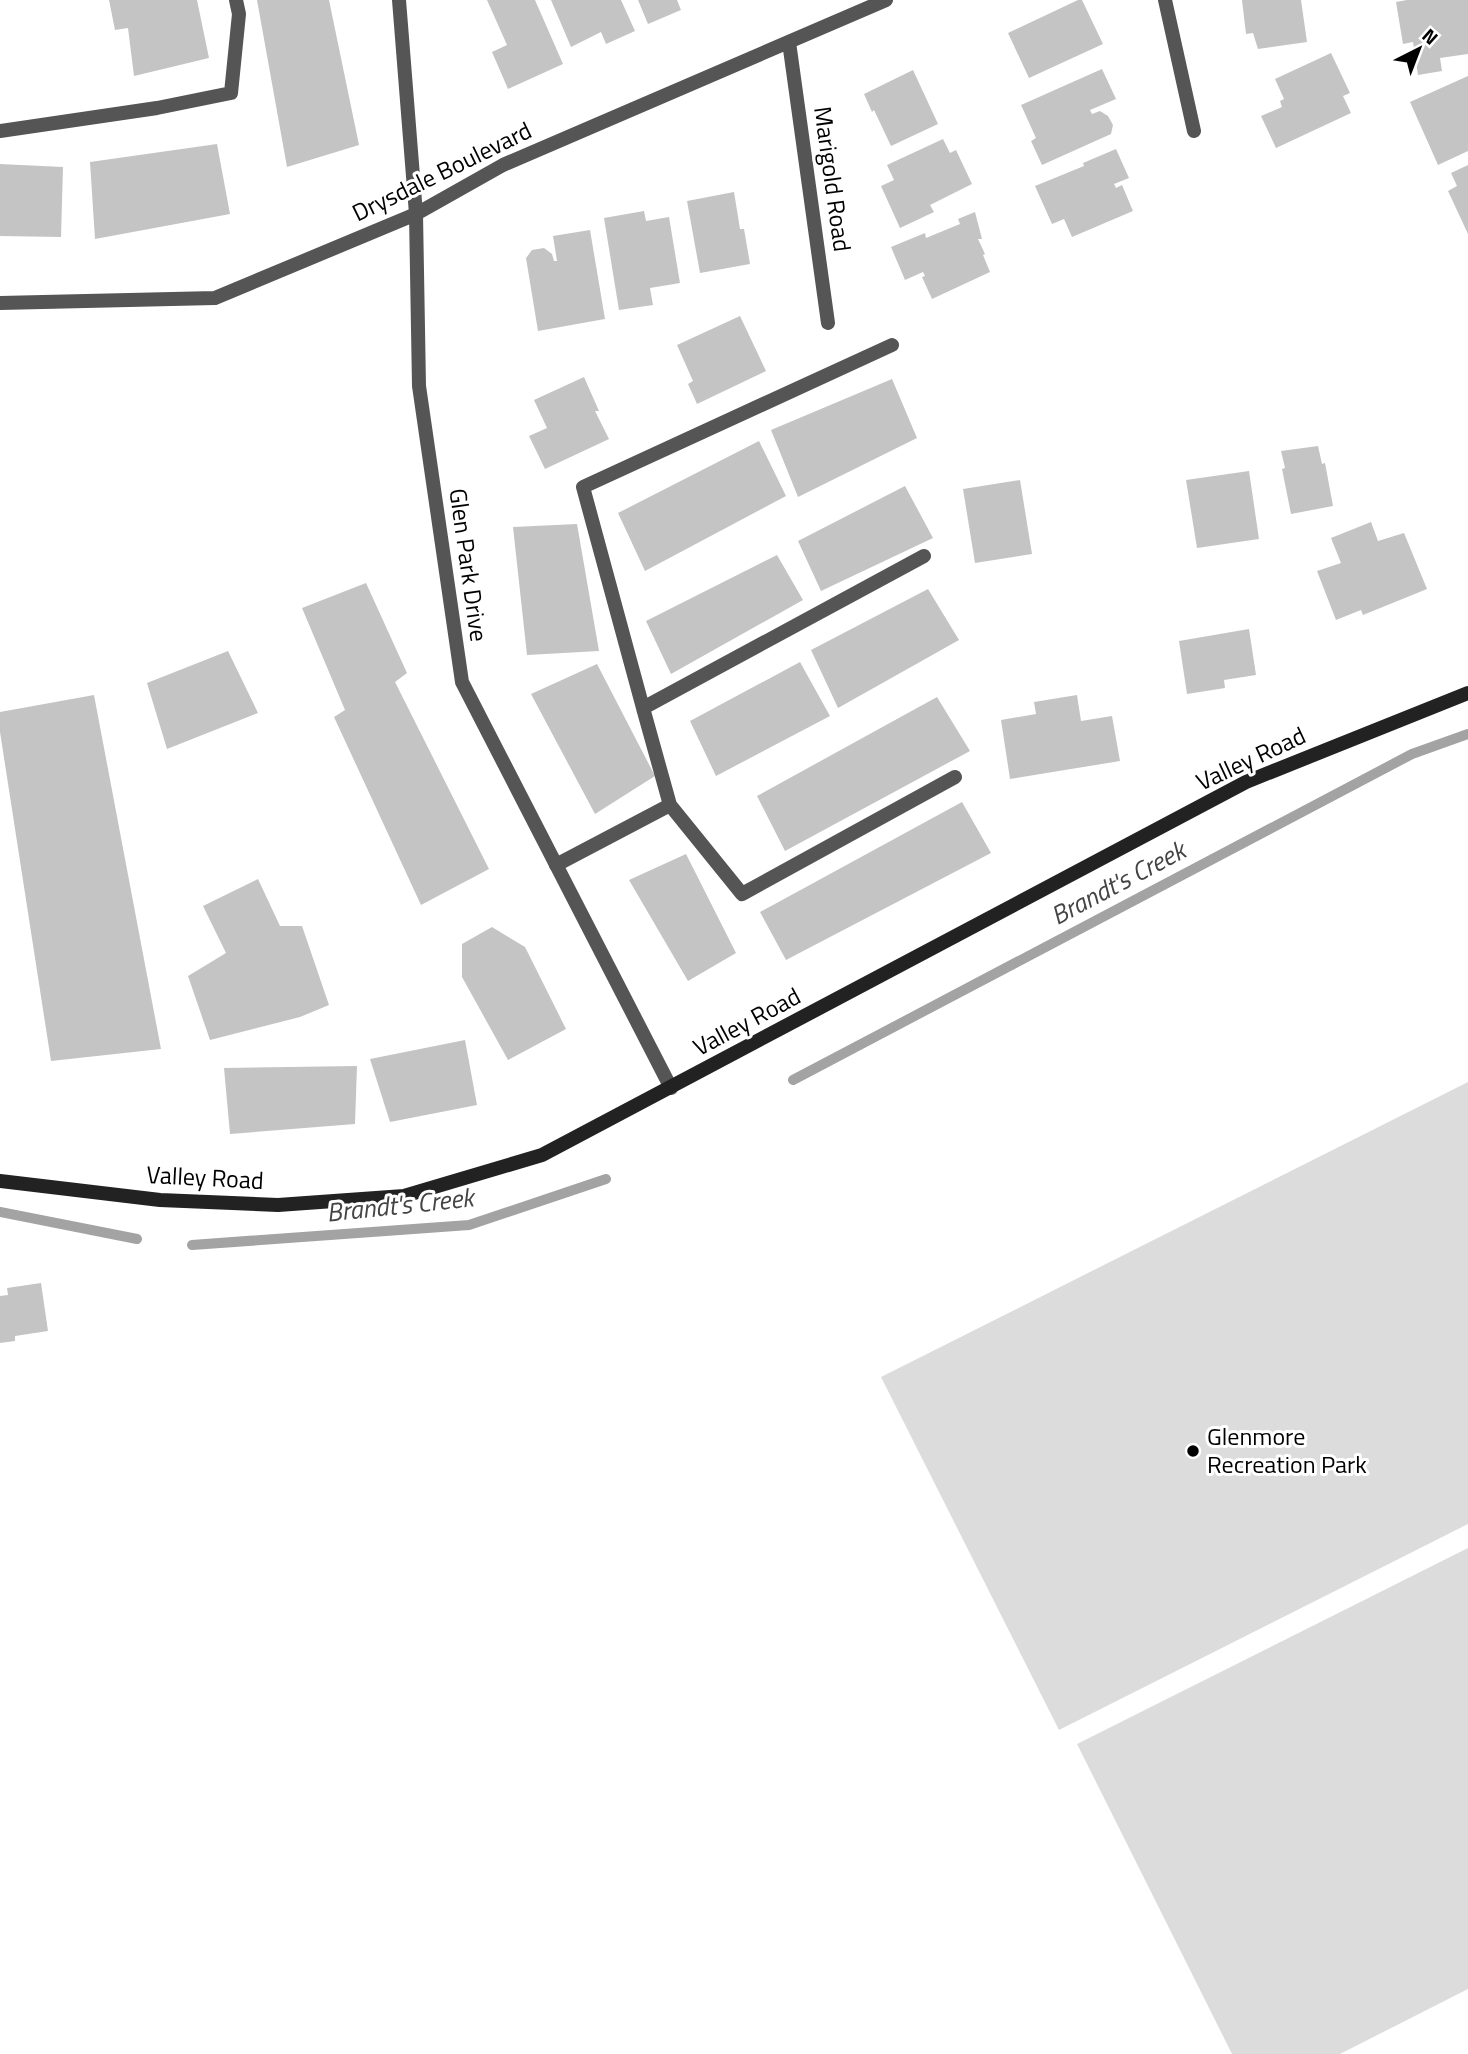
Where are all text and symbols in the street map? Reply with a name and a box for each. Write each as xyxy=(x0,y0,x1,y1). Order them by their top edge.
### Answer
north arrow xyxy=(1384,14,1454,84)
text: N xyxy=(1416,21,1445,51)
street label: Marigold Road xyxy=(805,104,861,254)
street label: Drysdale Boulevard xyxy=(346,112,537,230)
street label: Glen Park Drive xyxy=(440,486,498,644)
street label: Valley Road xyxy=(1190,717,1311,799)
water label: Brandt's Creek xyxy=(1043,829,1195,934)
street label: Valley Road xyxy=(686,978,807,1065)
street label: Valley Road xyxy=(146,1156,265,1198)
water label: Brandt's Creek xyxy=(324,1177,479,1232)
place label: Glenmore Recreation Park xyxy=(1207,1418,1367,1482)
marker: Glenmore Recreation Park xyxy=(1185,1443,1201,1459)

